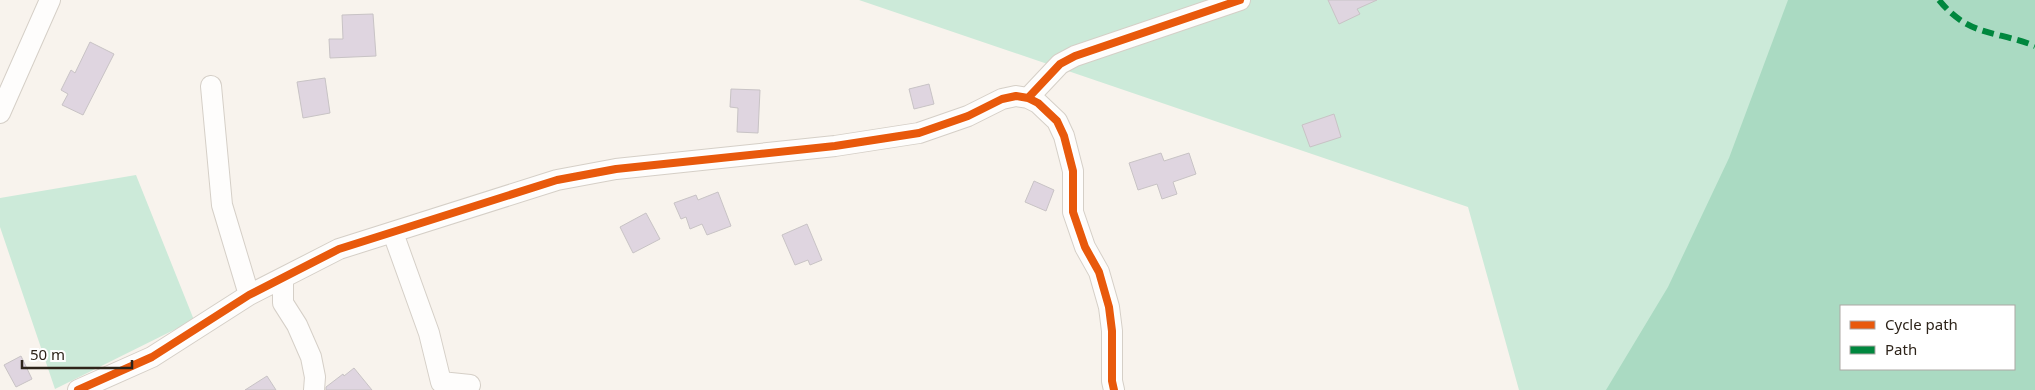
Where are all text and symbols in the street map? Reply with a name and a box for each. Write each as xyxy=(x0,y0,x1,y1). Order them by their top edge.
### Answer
legend xyxy=(1840,305,2015,370)
text: Cycle path xyxy=(1885,314,1958,334)
scale bar xyxy=(22,338,132,370)
text: Path xyxy=(1885,339,1917,359)
text: 50 m xyxy=(30,344,65,364)

